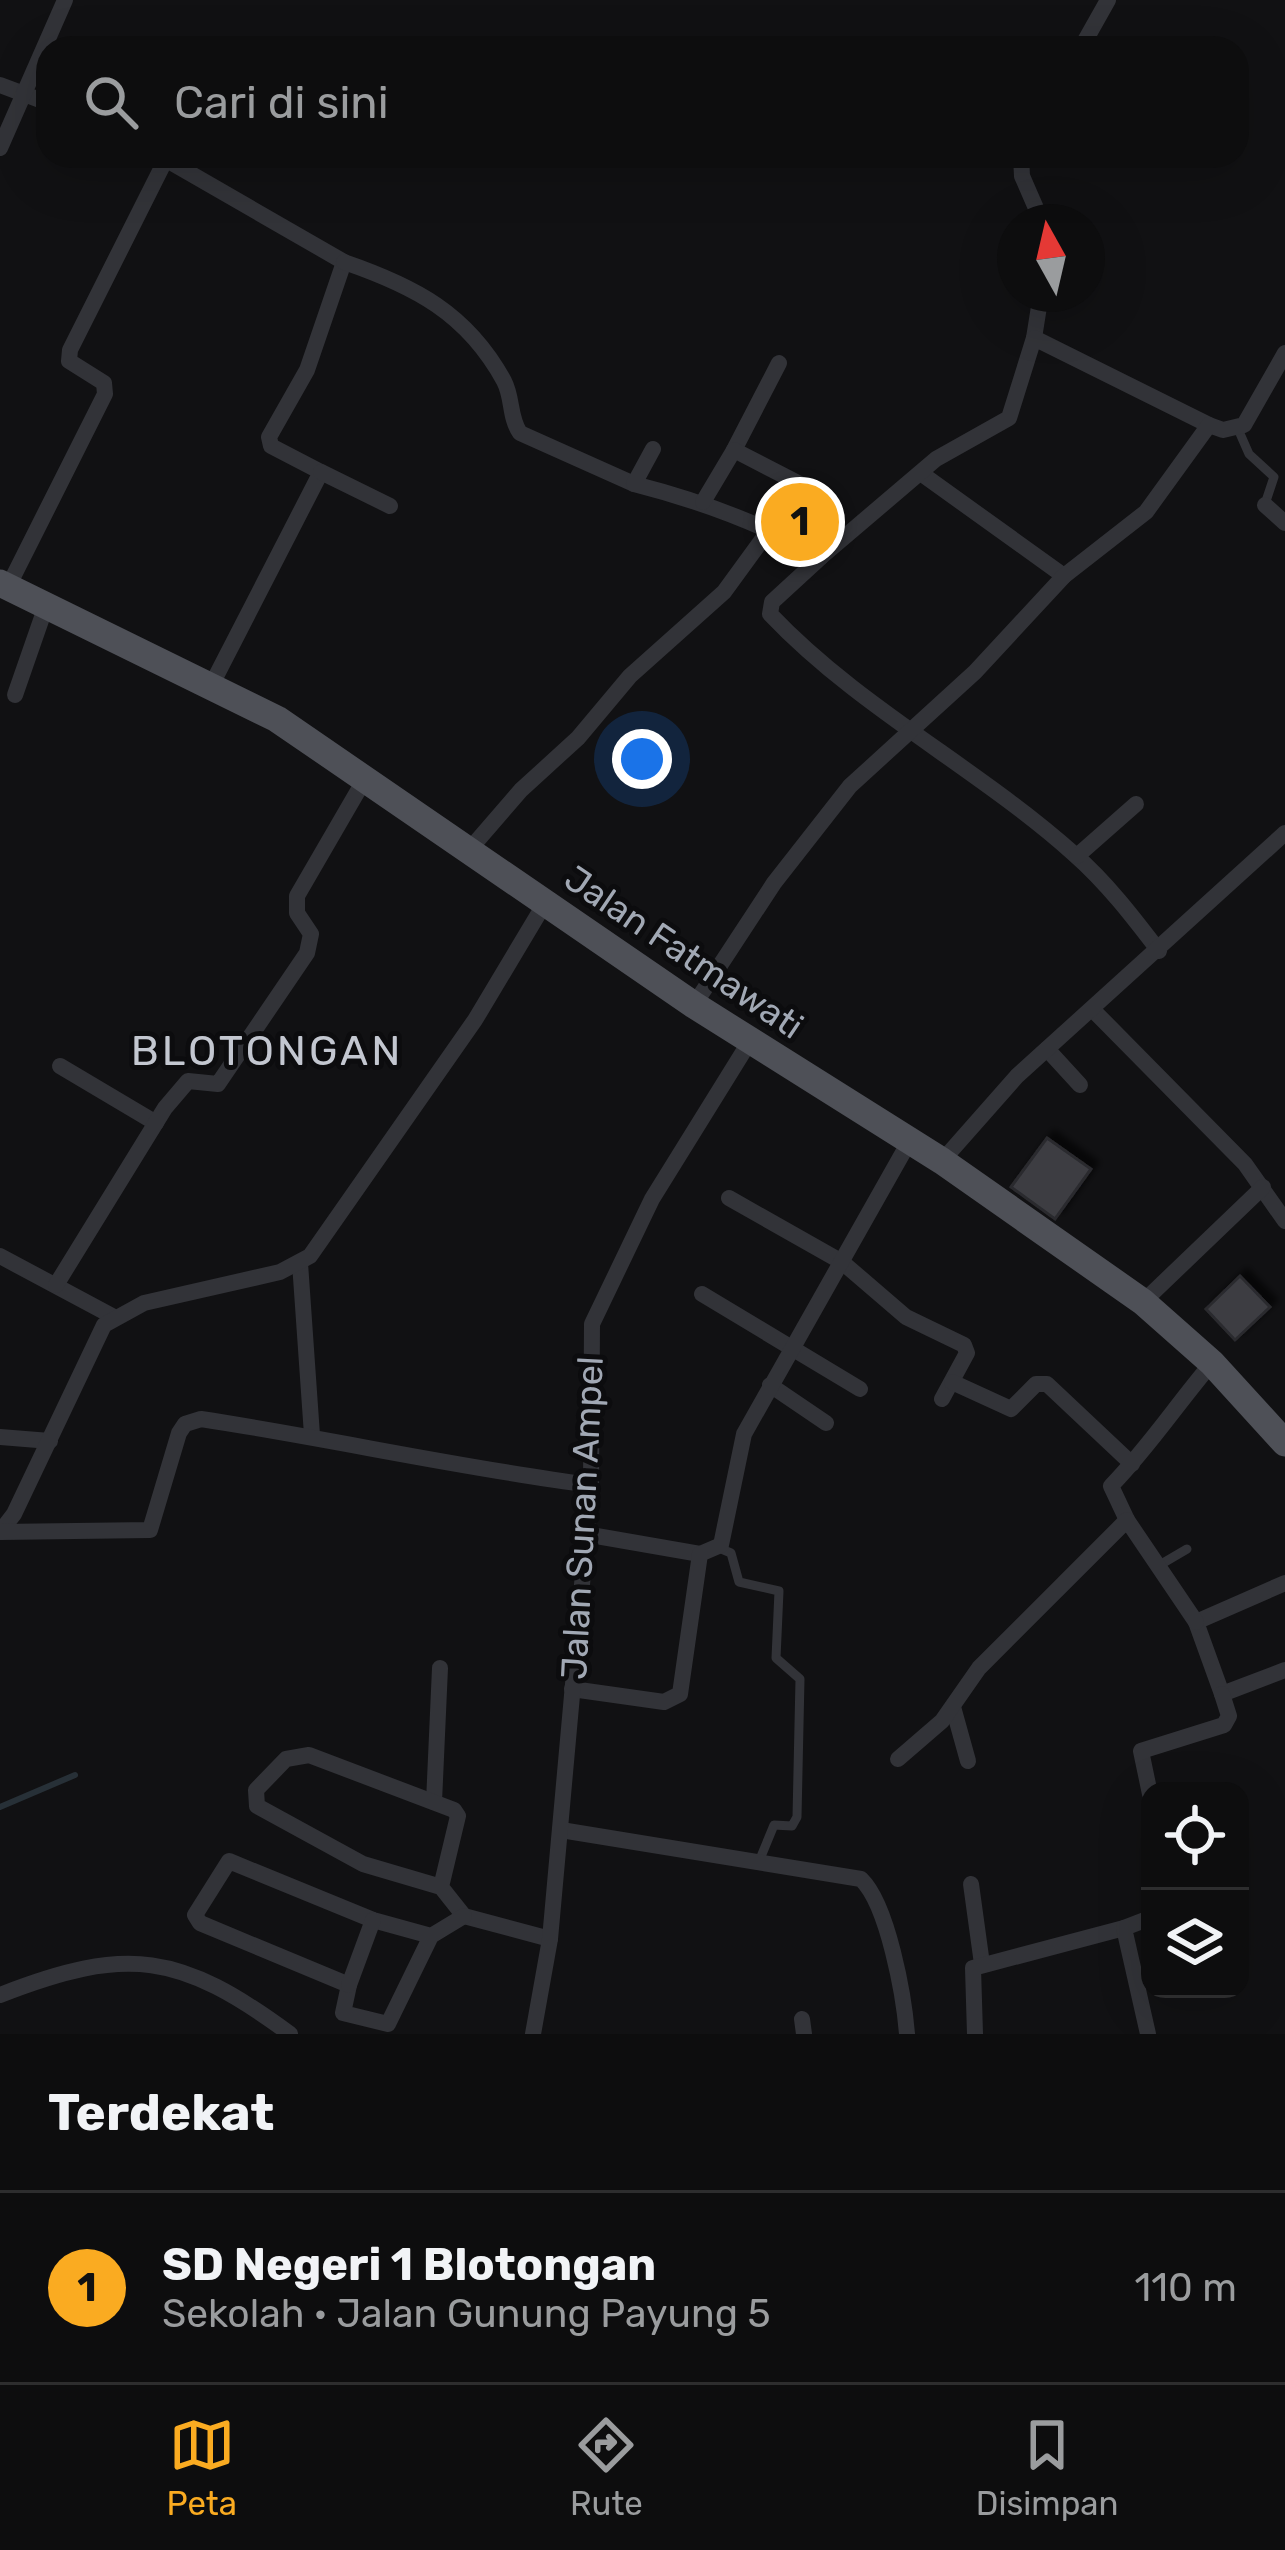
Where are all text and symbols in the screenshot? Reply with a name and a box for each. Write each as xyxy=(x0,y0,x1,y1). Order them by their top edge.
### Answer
search box xyxy=(36,36,1249,168)
icon: search xyxy=(78,69,144,135)
text: Cari di sini xyxy=(174,76,389,129)
north arrow xyxy=(997,204,1105,312)
pin: 1 xyxy=(761,477,839,567)
your location xyxy=(612,729,672,789)
street label: Jalan Fatmawati xyxy=(557,856,811,1048)
district label: BLOTONGAN xyxy=(131,1026,403,1076)
street label: Jalan Sunan Ampel xyxy=(552,1355,612,1681)
map controls xyxy=(1141,1782,1249,1998)
button: locate xyxy=(1141,1782,1249,1890)
button: layers xyxy=(1141,1890,1249,1998)
text: Terdekat xyxy=(48,2082,274,2143)
text: SD Negeri 1 Blotongan xyxy=(162,2238,656,2291)
text: 1 xyxy=(77,2265,97,2311)
text: 110 m xyxy=(1135,2265,1237,2311)
text: Sekolah · Jalan Gunung Payung 5 xyxy=(162,2291,771,2337)
tab: Peta xyxy=(166,2412,237,2523)
tab: Rute xyxy=(570,2412,643,2523)
tab: Disimpan xyxy=(976,2412,1119,2523)

